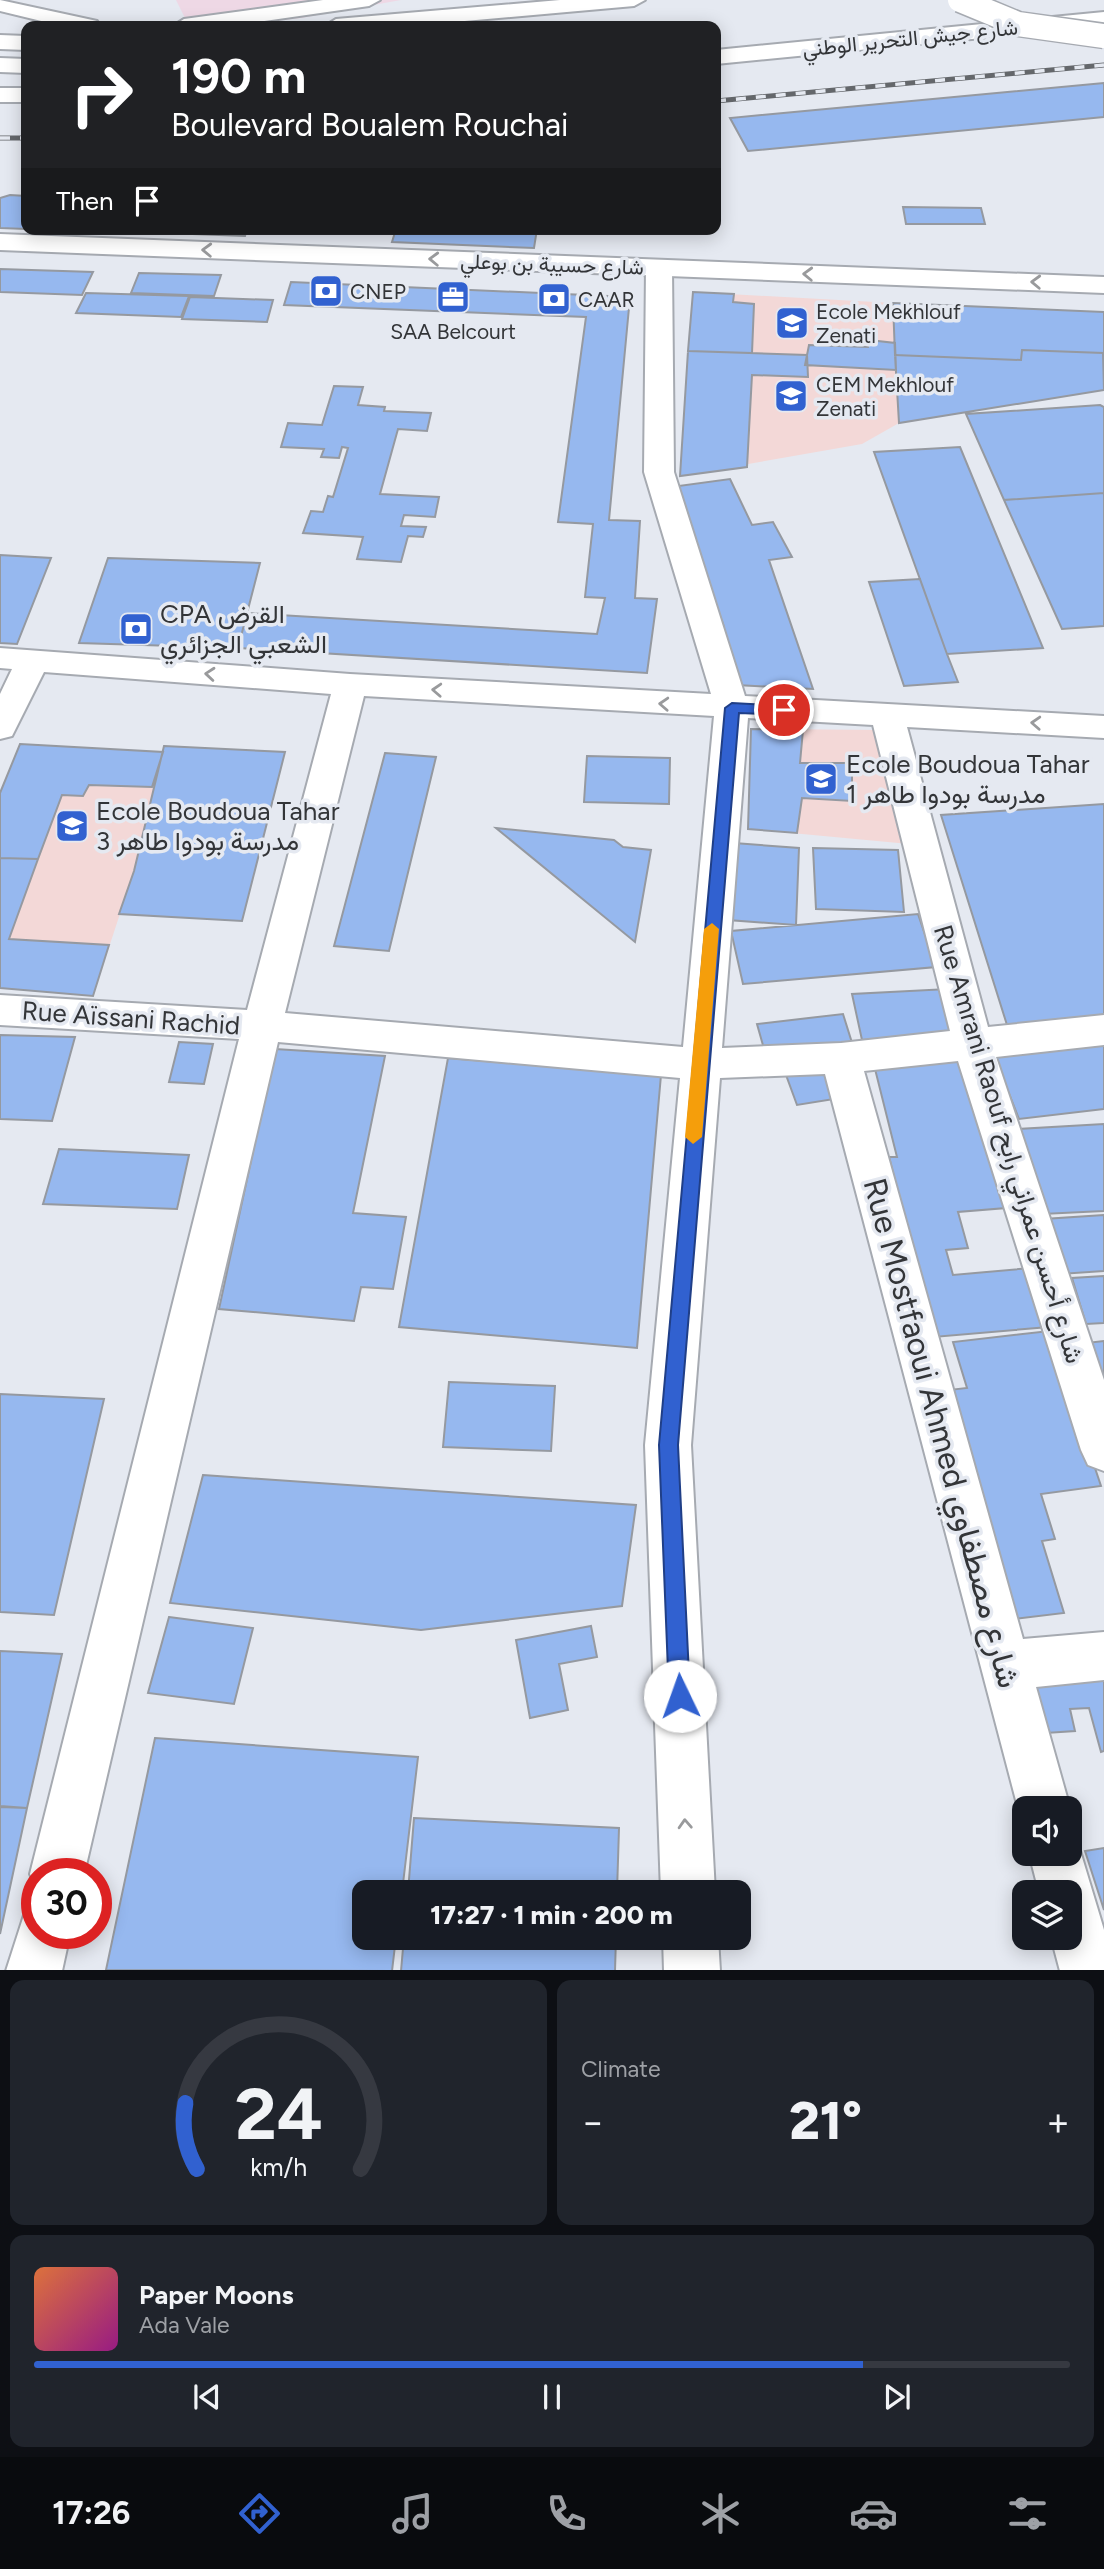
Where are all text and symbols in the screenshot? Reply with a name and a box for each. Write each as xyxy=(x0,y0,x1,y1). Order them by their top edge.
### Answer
street label: شارع جيش التحرير الوطني xyxy=(801,14,1019,67)
text: 190 m xyxy=(171,46,306,105)
icon: right xyxy=(56,49,147,140)
text: Boulevard Boualem Rouchai xyxy=(171,106,568,144)
icon: arrive xyxy=(128,182,166,220)
text: Then xyxy=(56,185,114,217)
one-way arrow xyxy=(201,243,212,258)
street label: شارع حسيبة بن بوعلي xyxy=(460,248,644,285)
one-way arrow xyxy=(429,251,439,267)
one-way arrow xyxy=(803,266,814,281)
bank icon: CNEP xyxy=(307,272,345,310)
one-way arrow xyxy=(1030,275,1041,290)
office icon: SAA Belcourt xyxy=(434,278,472,316)
place label: CNEP xyxy=(350,279,406,304)
bank icon: CAAR xyxy=(535,280,573,318)
place label: CAAR xyxy=(578,287,635,312)
place label: Ecole Mekhlouf Zenati xyxy=(816,299,961,348)
school or university icon: Ecole Mekhlouf Zenati xyxy=(773,304,811,342)
place label: SAA Belcourt xyxy=(390,319,516,344)
place label: CEM Mekhlouf Zenati xyxy=(816,372,954,421)
school or university icon: CEM Mekhlouf Zenati xyxy=(772,377,810,415)
place label: CPA القرض الشعبي الجزائري xyxy=(160,598,327,665)
bank icon: CPA القرض الشعبي الجزائري xyxy=(117,610,155,648)
one-way arrow xyxy=(204,667,215,682)
pin xyxy=(754,680,814,740)
one-way arrow xyxy=(431,683,442,698)
icon: arrive xyxy=(765,691,803,729)
one-way arrow xyxy=(658,696,669,711)
one-way arrow xyxy=(1030,716,1041,731)
place label: Ecole Boudoua Tahar 1 مدرسة بودوا طاهر xyxy=(846,748,1090,810)
school or university icon: Ecole Boudoua Tahar 1 مدرسة بودوا طاهر xyxy=(802,760,840,798)
place label: Ecole Boudoua Tahar 3 مدرسة بودوا طاهر xyxy=(96,795,340,857)
school or university icon: Ecole Boudoua Tahar 3 مدرسة بودوا طاهر xyxy=(53,807,91,845)
street label: Rue Amrani Raouf شارع أحسن عمراني رابح xyxy=(922,921,1091,1369)
street label: Rue Aïssani Rachid xyxy=(21,994,241,1042)
street label: Rue Mostfaoui Ahmed شارع مصطفاوي xyxy=(849,1174,1028,1694)
position arrow xyxy=(643,1659,717,1733)
map controls xyxy=(1012,1796,1082,1950)
button: sound xyxy=(1012,1796,1082,1866)
one-way arrow xyxy=(678,1818,693,1829)
speed limit sign: 30 xyxy=(21,1858,112,1949)
button: layers xyxy=(1012,1880,1082,1950)
text: 17:27 · 1 min · 200 m xyxy=(430,1899,673,1931)
text: Climate xyxy=(581,2055,660,2083)
text: 24 xyxy=(234,2070,323,2157)
text: 21° xyxy=(789,2090,862,2152)
text: − xyxy=(581,2099,605,2145)
text: + xyxy=(1046,2099,1070,2145)
text: km/h xyxy=(250,2151,307,2181)
text: Paper Moons xyxy=(139,2279,294,2311)
text: Ada Vale xyxy=(139,2311,230,2339)
icon: previous xyxy=(188,2378,226,2416)
icon: pause xyxy=(533,2378,571,2416)
icon: next xyxy=(878,2378,916,2416)
icon: directions xyxy=(235,2489,284,2538)
icon: music xyxy=(388,2489,437,2538)
icon: phone xyxy=(542,2489,591,2538)
icon: climate xyxy=(696,2489,745,2538)
icon: car xyxy=(849,2489,898,2538)
icon: filters xyxy=(1003,2489,1052,2538)
text: 17:26 xyxy=(52,2494,130,2532)

